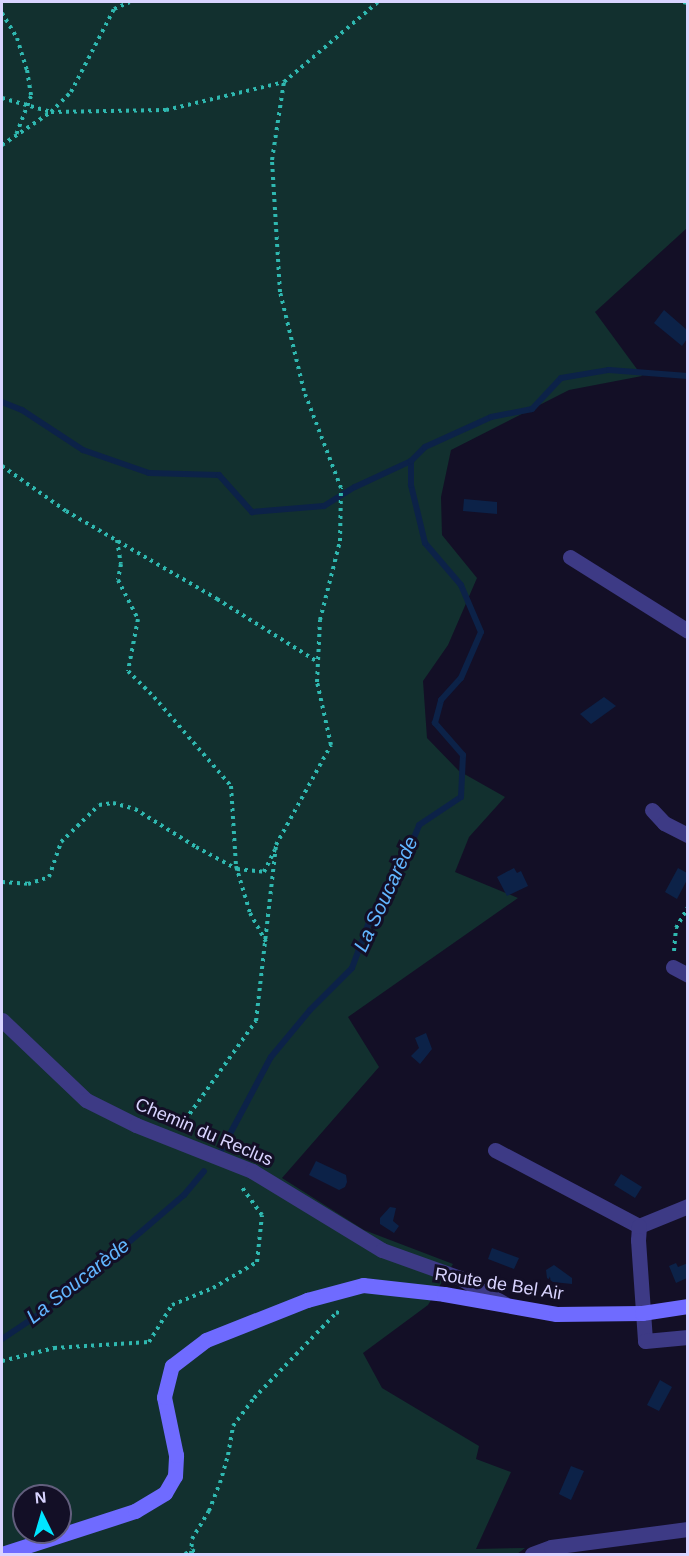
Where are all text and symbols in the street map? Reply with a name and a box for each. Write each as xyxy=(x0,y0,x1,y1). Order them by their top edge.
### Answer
water label: La Soucarède xyxy=(349,832,423,956)
street label: Chemin du Reclus xyxy=(132,1093,276,1171)
water label: La Soucarède xyxy=(22,1233,134,1329)
street label: Route de Bel Air xyxy=(433,1263,565,1305)
north arrow xyxy=(12,1484,72,1544)
text: N xyxy=(34,1489,47,1507)

